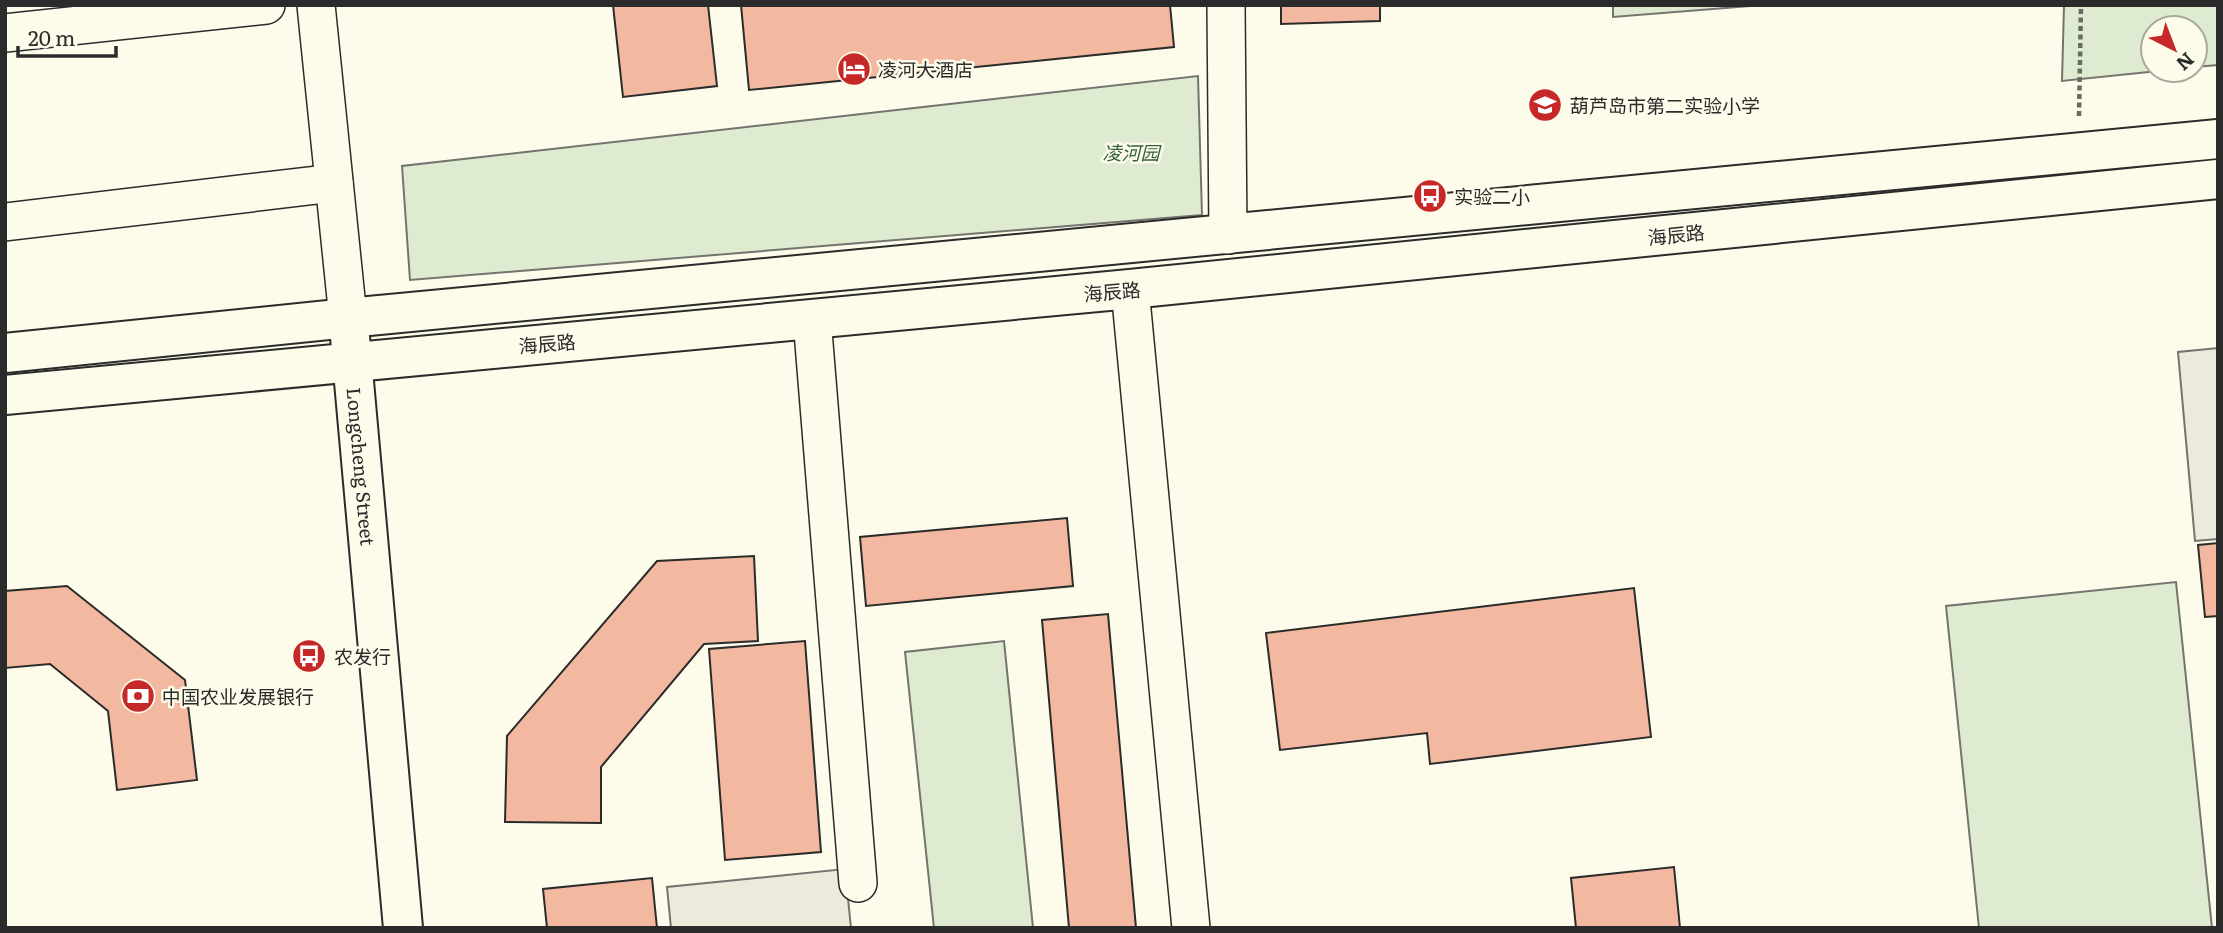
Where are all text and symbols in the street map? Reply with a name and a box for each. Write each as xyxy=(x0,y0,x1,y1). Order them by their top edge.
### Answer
scale bar xyxy=(18,14,116,58)
north arrow xyxy=(2139,14,2209,84)
text: 20 m xyxy=(28,21,75,52)
text: N xyxy=(2171,47,2201,78)
hotel icon: 凌河大酒店 xyxy=(835,50,873,88)
place label: 凌河大酒店 xyxy=(878,55,973,83)
school or university icon: 葫芦岛市第二实验小学 xyxy=(1526,86,1564,124)
place label: 葫芦岛市第二实验小学 xyxy=(1570,91,1760,119)
park label: 凌河园 xyxy=(1102,138,1162,166)
bus stop icon: 实验二小 xyxy=(1411,177,1449,215)
place label: 实验二小 xyxy=(1454,182,1530,210)
street label: 海辰路 xyxy=(1646,217,1706,251)
street label: 海辰路 xyxy=(1082,275,1142,307)
street label: 海辰路 xyxy=(517,327,577,359)
street label: Longcheng Street xyxy=(341,386,383,547)
bus stop icon: 农发行 xyxy=(290,637,328,675)
place label: 农发行 xyxy=(334,642,391,670)
bank icon: 中国农业发展银行 xyxy=(119,677,157,715)
place label: 中国农业发展银行 xyxy=(162,682,314,710)

